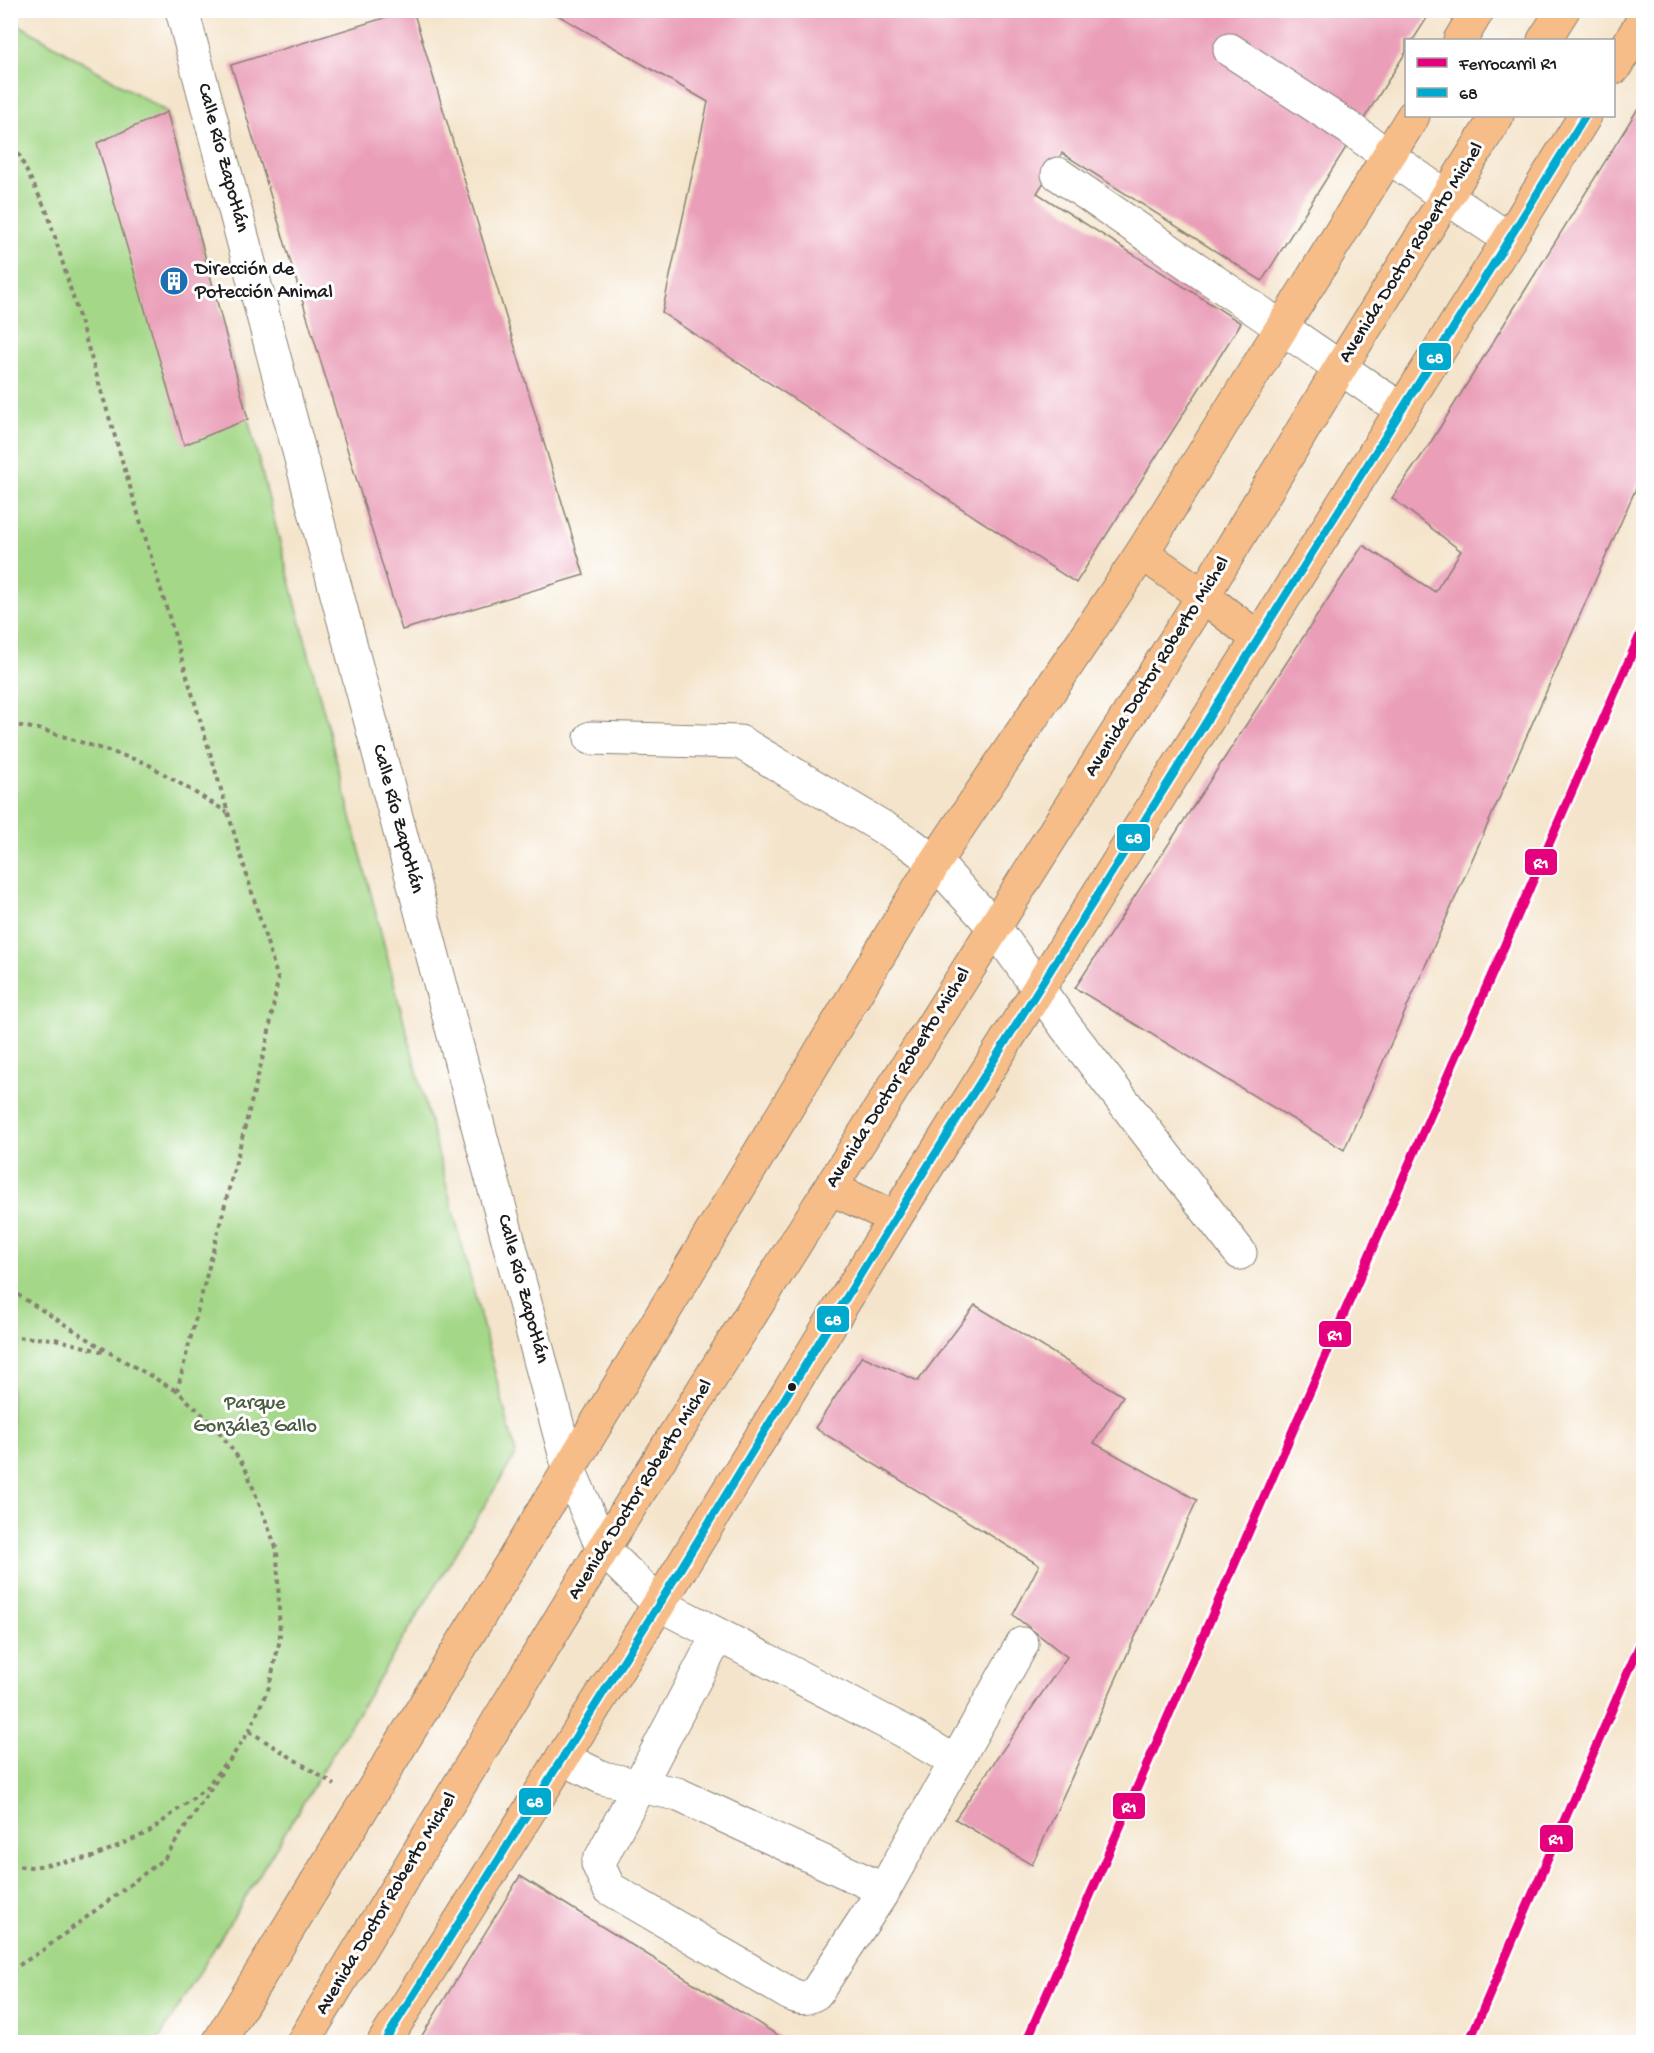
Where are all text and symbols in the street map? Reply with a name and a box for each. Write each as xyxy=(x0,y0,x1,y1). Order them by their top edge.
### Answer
legend xyxy=(1405,39,1615,117)
text: Ferrocarril R1 xyxy=(1458,55,1557,76)
street label: Calle Río Zapotlán xyxy=(191,81,253,235)
text: 68 xyxy=(1459,85,1478,106)
street label: Avenida Doctor Roberto Michel xyxy=(1335,139,1489,367)
place label: Dirección de Potección Animal xyxy=(193,259,333,305)
building icon: Dirección de Potección Animal xyxy=(158,265,190,297)
line badge: 68 xyxy=(1418,342,1452,371)
text: 68 xyxy=(1427,351,1444,370)
street label: Avenida Doctor Roberto Michel xyxy=(1081,553,1235,781)
street label: Calle Río Zapotlán xyxy=(366,742,428,896)
line badge: 68 xyxy=(1116,823,1151,852)
text: 68 xyxy=(1126,831,1143,850)
line badge: R1 xyxy=(1524,848,1558,876)
text: R1 xyxy=(1533,856,1548,875)
street label: Avenida Doctor Roberto Michel xyxy=(822,964,976,1192)
street label: Calle Río Zapotlán xyxy=(491,1212,553,1366)
line badge: 68 xyxy=(816,1305,850,1333)
text: 68 xyxy=(825,1313,842,1332)
line badge: R1 xyxy=(1318,1320,1352,1348)
text: R1 xyxy=(1327,1328,1342,1347)
street label: Avenida Doctor Roberto Michel xyxy=(564,1376,718,1604)
unlabelled marker xyxy=(786,1381,798,1393)
park label: Parque González Gallo xyxy=(193,1393,317,1439)
line badge: 68 xyxy=(518,1787,552,1816)
street label: Avenida Doctor Roberto Michel xyxy=(311,1789,463,2019)
line badge: R1 xyxy=(1112,1792,1146,1820)
text: 68 xyxy=(527,1795,544,1814)
text: R1 xyxy=(1121,1800,1136,1819)
line badge: R1 xyxy=(1539,1824,1574,1853)
text: R1 xyxy=(1548,1832,1563,1851)

